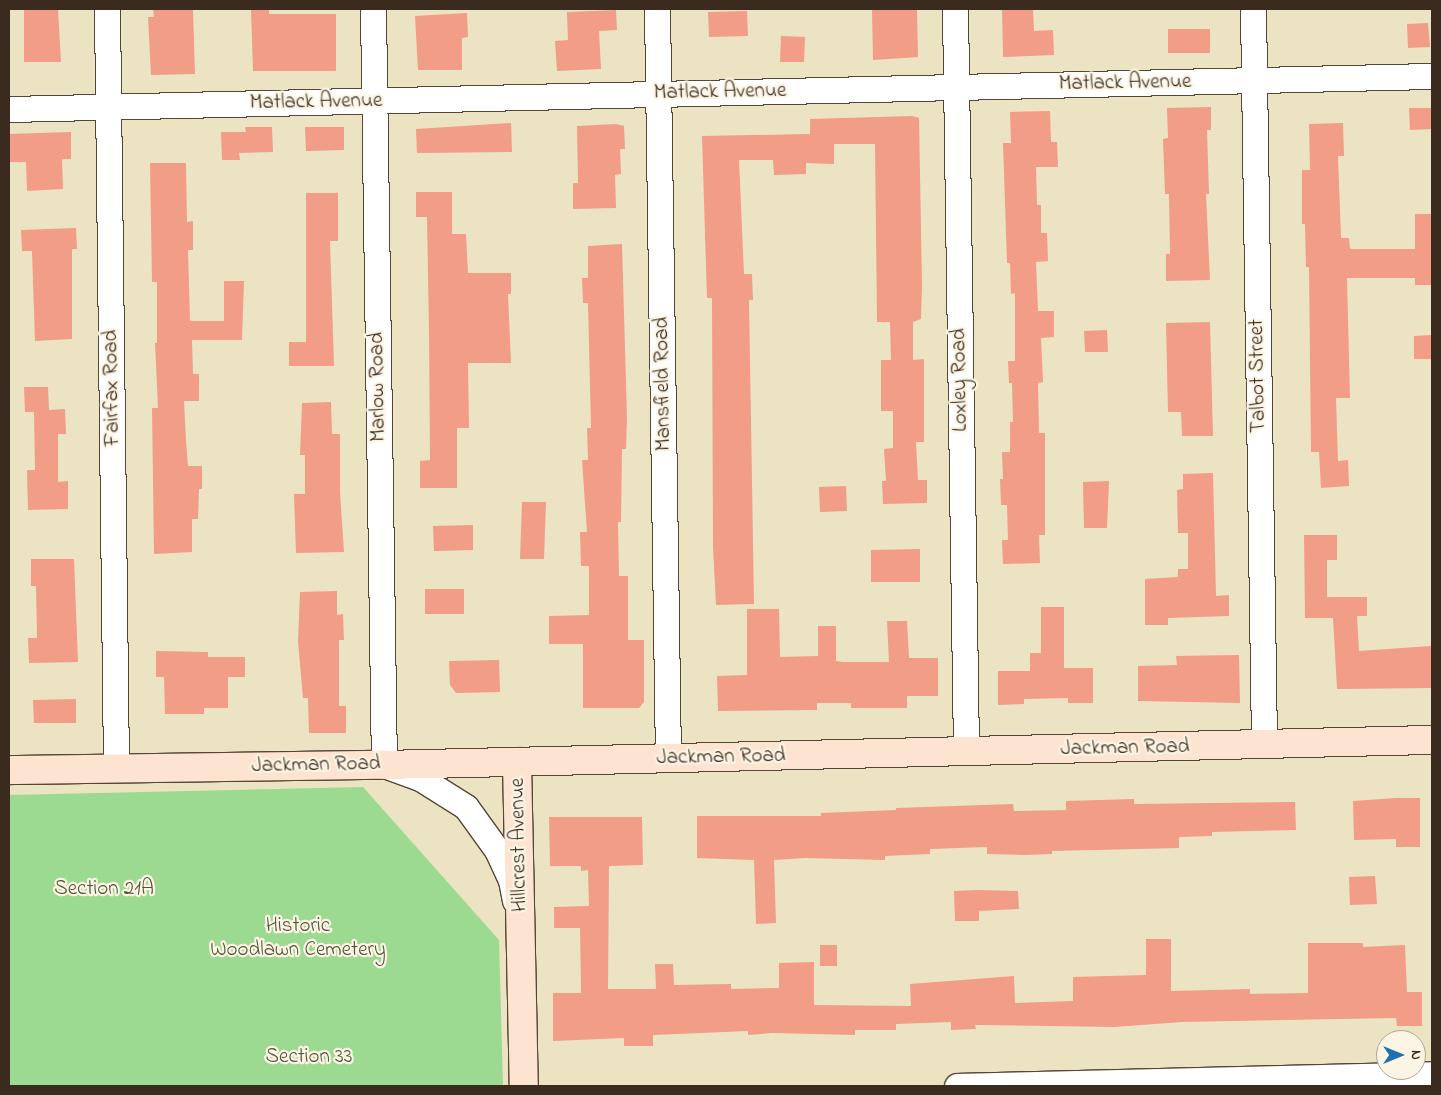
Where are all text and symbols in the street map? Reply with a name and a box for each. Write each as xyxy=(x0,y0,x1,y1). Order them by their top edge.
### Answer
street label: Matlack Avenue xyxy=(1059,69,1191,97)
street label: Matlack Avenue xyxy=(654,78,786,106)
street label: Matlack Avenue xyxy=(250,88,382,116)
street label: Mansfield Road xyxy=(649,317,677,451)
street label: Talbot Street xyxy=(1244,319,1272,433)
street label: Loxley Road xyxy=(946,328,974,432)
street label: Fairfax Road xyxy=(98,329,126,447)
street label: Marlow Road xyxy=(364,332,392,442)
street label: Jackman Road xyxy=(1060,734,1190,762)
street label: Jackman Road xyxy=(656,743,786,771)
street label: Jackman Road xyxy=(251,751,381,779)
street label: Hillcrest Avenue xyxy=(505,778,533,912)
park label: Section 21A xyxy=(54,876,154,902)
park label: Historic Woodlawn Cemetery xyxy=(210,913,386,963)
north arrow xyxy=(1376,1030,1426,1080)
park label: Section 33 xyxy=(266,1044,352,1070)
text: N xyxy=(1405,1050,1426,1060)

